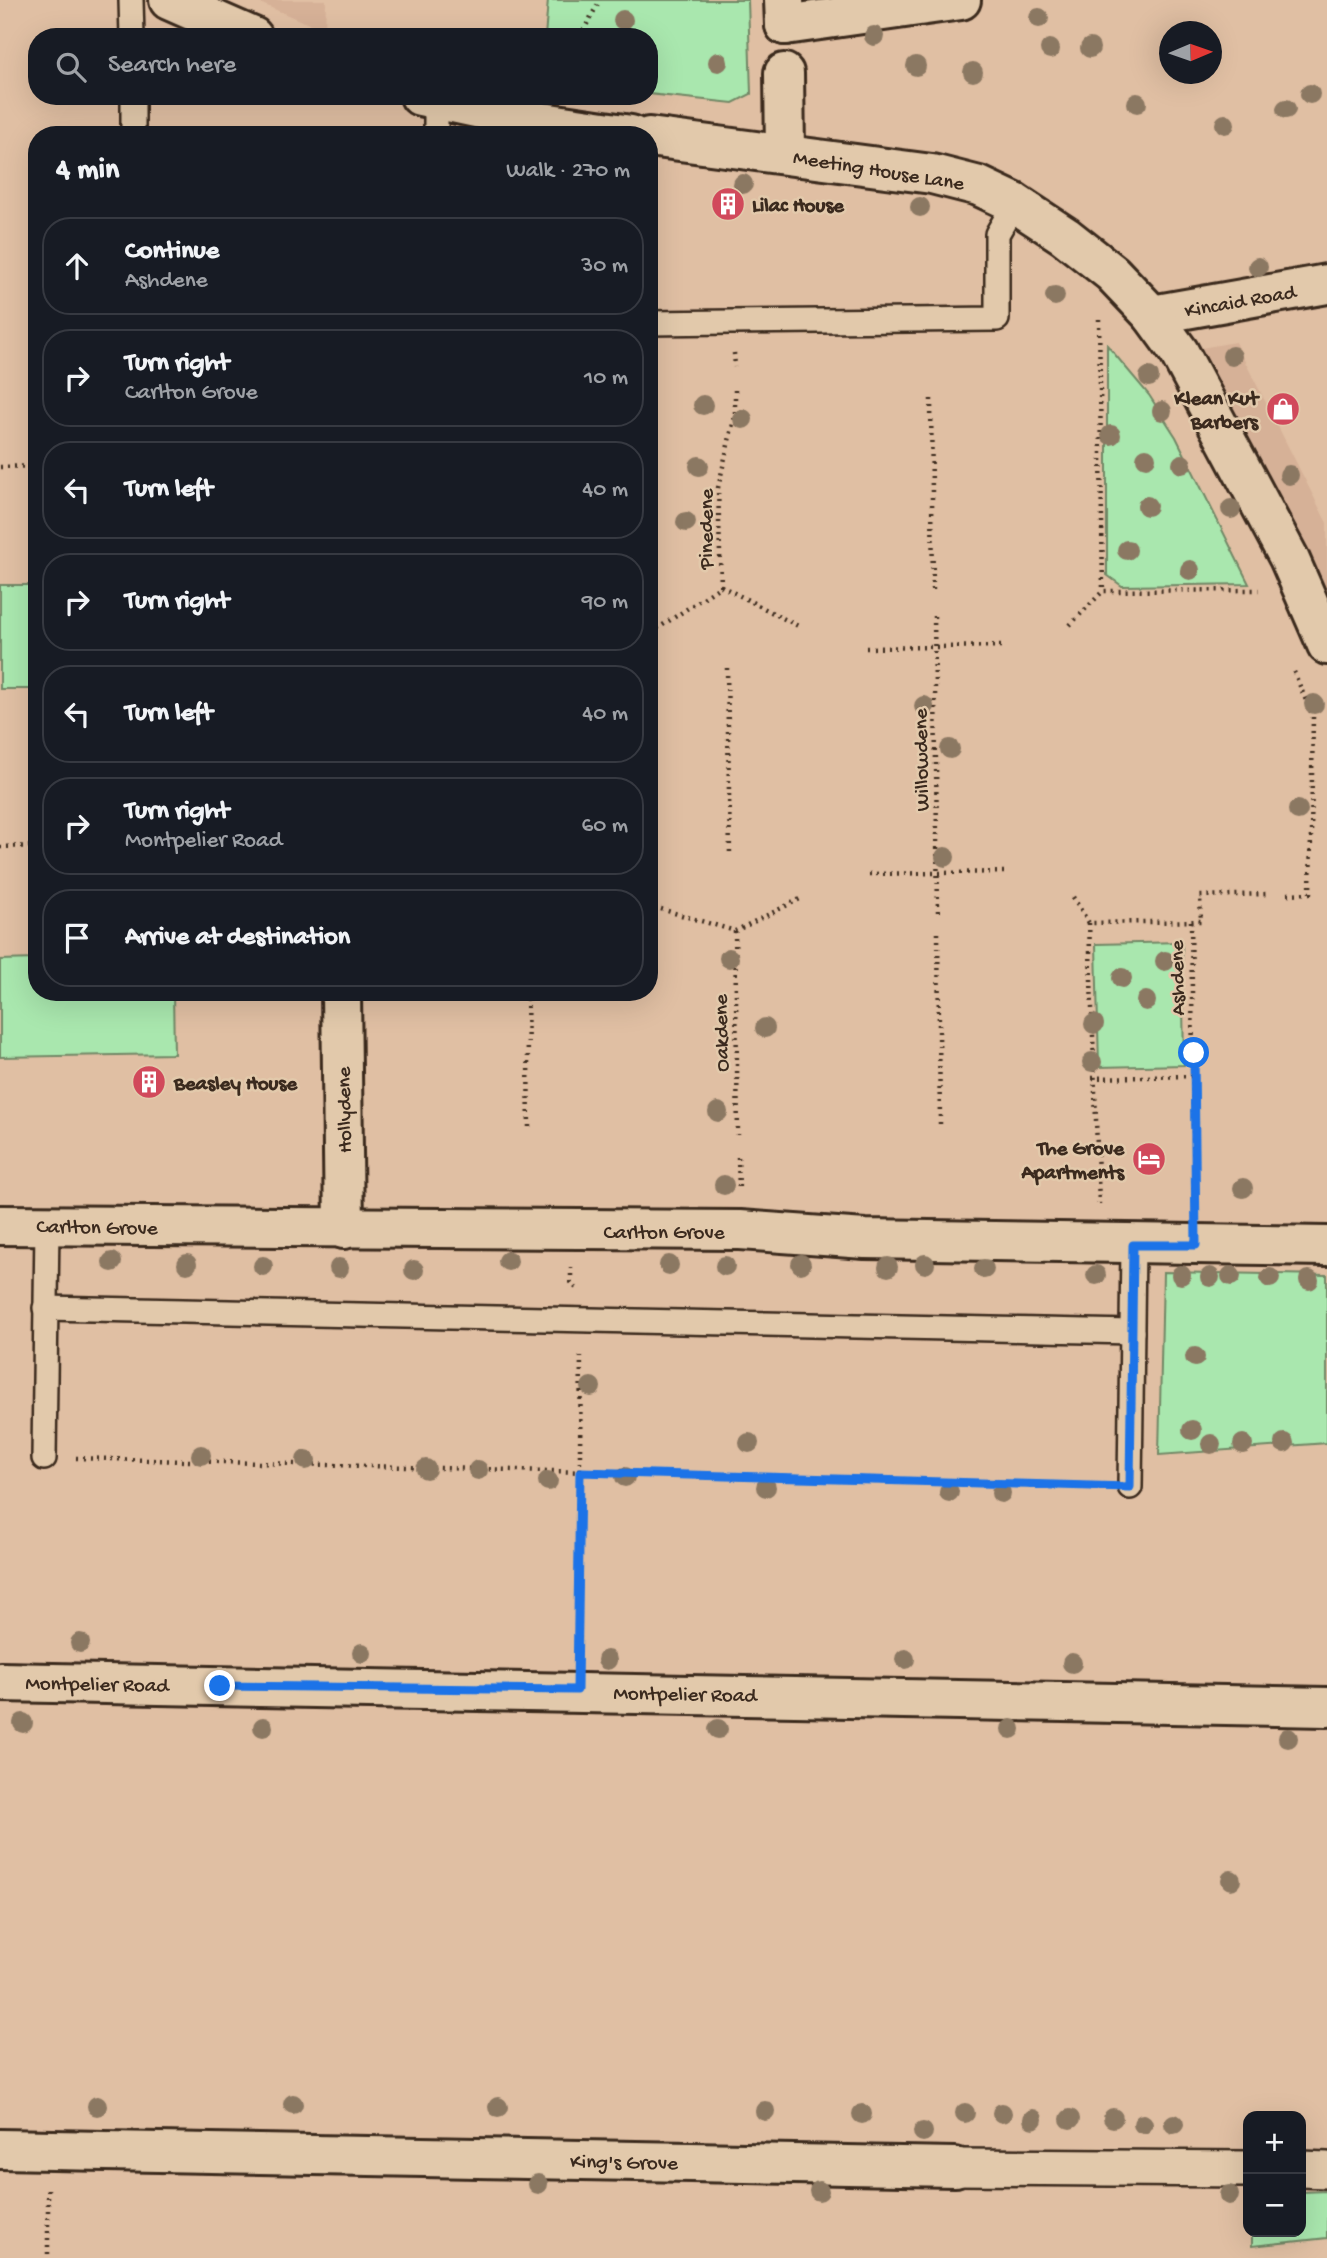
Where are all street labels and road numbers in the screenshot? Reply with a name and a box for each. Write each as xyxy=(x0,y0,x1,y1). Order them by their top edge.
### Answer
street label: Meeting House Lane xyxy=(791,147,967,198)
street label: Kincaid Road xyxy=(1183,281,1300,326)
street label: Pinedene xyxy=(696,487,721,570)
street label: Willowdene xyxy=(910,707,937,812)
street label: Ashdene xyxy=(1166,939,1193,1016)
street label: Oakdene xyxy=(710,993,737,1072)
street label: Hollydene xyxy=(333,1065,360,1153)
street label: Carlton Grove xyxy=(36,1216,159,1243)
street label: Carlton Grove xyxy=(603,1222,726,1247)
street label: Montpelier Road xyxy=(25,1673,171,1700)
street label: Montpelier Road xyxy=(613,1683,759,1710)
street label: King's Grove xyxy=(570,2151,679,2178)

